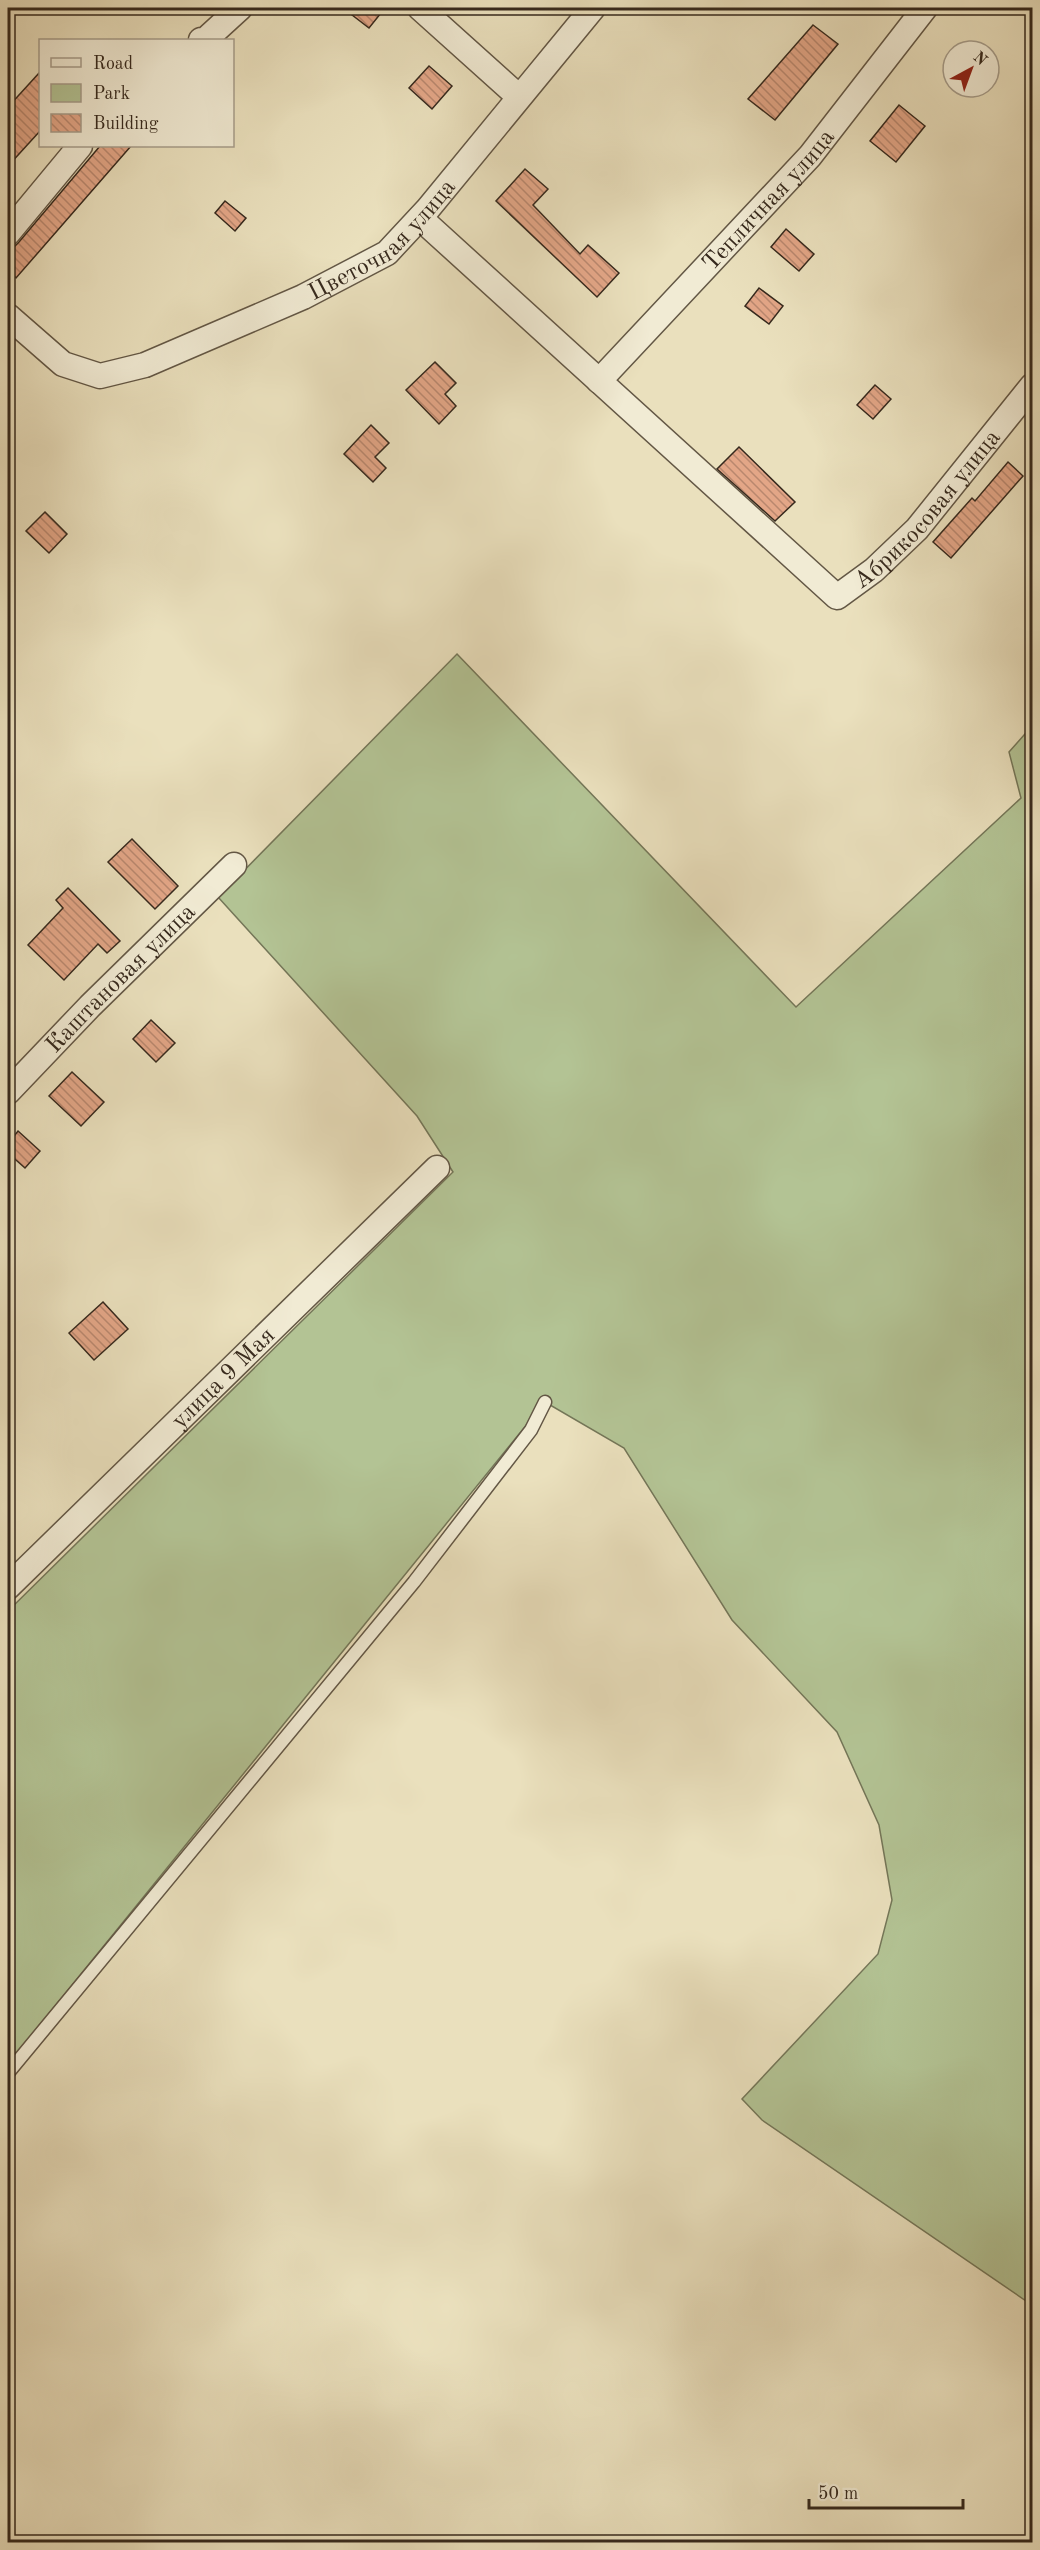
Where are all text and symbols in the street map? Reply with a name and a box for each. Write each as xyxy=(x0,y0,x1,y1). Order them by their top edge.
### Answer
legend xyxy=(39,39,234,147)
north arrow xyxy=(941,39,1001,99)
text: N xyxy=(970,49,990,70)
text: Road xyxy=(93,55,133,73)
text: Park xyxy=(93,85,130,103)
text: Building xyxy=(93,115,159,133)
street label: Тепличная улица xyxy=(699,125,840,276)
street label: Цветочная улица xyxy=(305,175,461,306)
street label: Абрикосовая улица xyxy=(850,426,1006,594)
street label: Каштановая улица xyxy=(42,900,201,1058)
street label: улица 9 Мая xyxy=(168,1324,280,1434)
scale bar xyxy=(809,2472,964,2510)
text: 50 m xyxy=(818,2485,858,2503)

